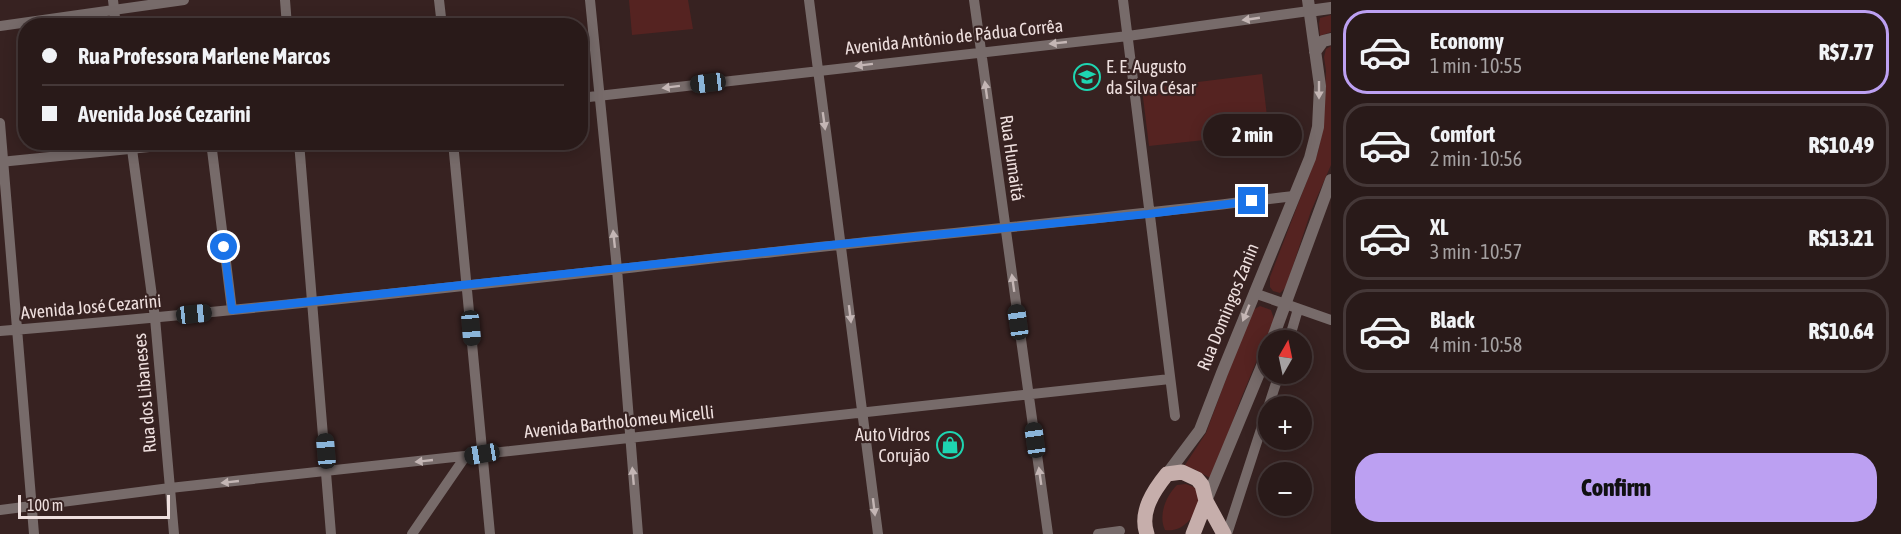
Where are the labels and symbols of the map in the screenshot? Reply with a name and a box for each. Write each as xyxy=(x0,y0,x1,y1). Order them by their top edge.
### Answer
one-way arrow xyxy=(1242,14,1261,23)
street label: Avenida Antônio de Pádua Corrêa xyxy=(844,15,1064,58)
one-way arrow xyxy=(1048,38,1067,48)
place label: E. E. Augusto da Silva César xyxy=(1106,56,1197,98)
one-way arrow xyxy=(855,60,874,70)
school or university icon: E. E. Augusto da Silva César xyxy=(1072,62,1102,92)
car xyxy=(689,72,727,94)
one-way arrow xyxy=(982,80,991,99)
one-way arrow xyxy=(1314,80,1324,99)
one-way arrow xyxy=(661,83,680,92)
one-way arrow xyxy=(820,111,829,130)
street label: Rua Humaitá xyxy=(996,114,1029,202)
callout: 2 min xyxy=(1202,114,1302,156)
route end xyxy=(1238,187,1265,214)
one-way arrow xyxy=(609,230,619,249)
route start xyxy=(210,233,237,260)
street label: Rua Domingos Zanin xyxy=(1192,240,1263,374)
one-way arrow xyxy=(1008,273,1017,292)
street label: Avenida José Cezarini xyxy=(20,290,162,323)
car xyxy=(175,303,213,325)
car xyxy=(1007,303,1029,341)
one-way arrow xyxy=(845,304,855,323)
one-way arrow xyxy=(1241,304,1250,322)
car xyxy=(460,309,482,347)
north arrow xyxy=(1258,330,1312,384)
street label: Rua dos Libaneses xyxy=(129,332,160,454)
street label: Avenida Bartholomeu Micelli xyxy=(523,401,715,442)
car xyxy=(1024,421,1046,459)
place label: Auto Vidros Corujão xyxy=(855,424,930,466)
shop icon: Auto Vidros Corujão xyxy=(935,430,965,460)
car xyxy=(315,432,337,470)
car xyxy=(463,442,501,466)
one-way arrow xyxy=(415,456,434,466)
one-way arrow xyxy=(628,466,638,485)
one-way arrow xyxy=(1035,466,1044,485)
one-way arrow xyxy=(221,477,240,487)
scale bar xyxy=(18,492,170,520)
one-way arrow xyxy=(870,498,879,517)

